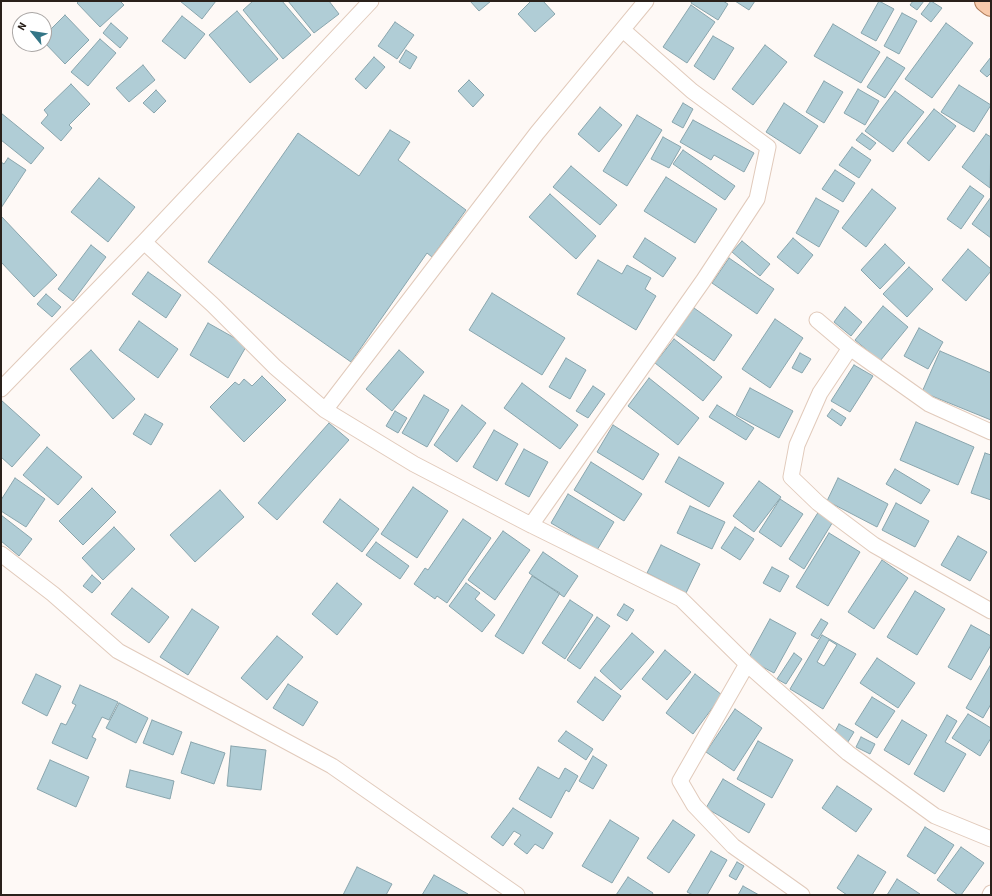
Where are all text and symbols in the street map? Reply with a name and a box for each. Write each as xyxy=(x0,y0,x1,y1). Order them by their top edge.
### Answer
north arrow xyxy=(12,12,52,52)
text: N xyxy=(14,19,30,33)

